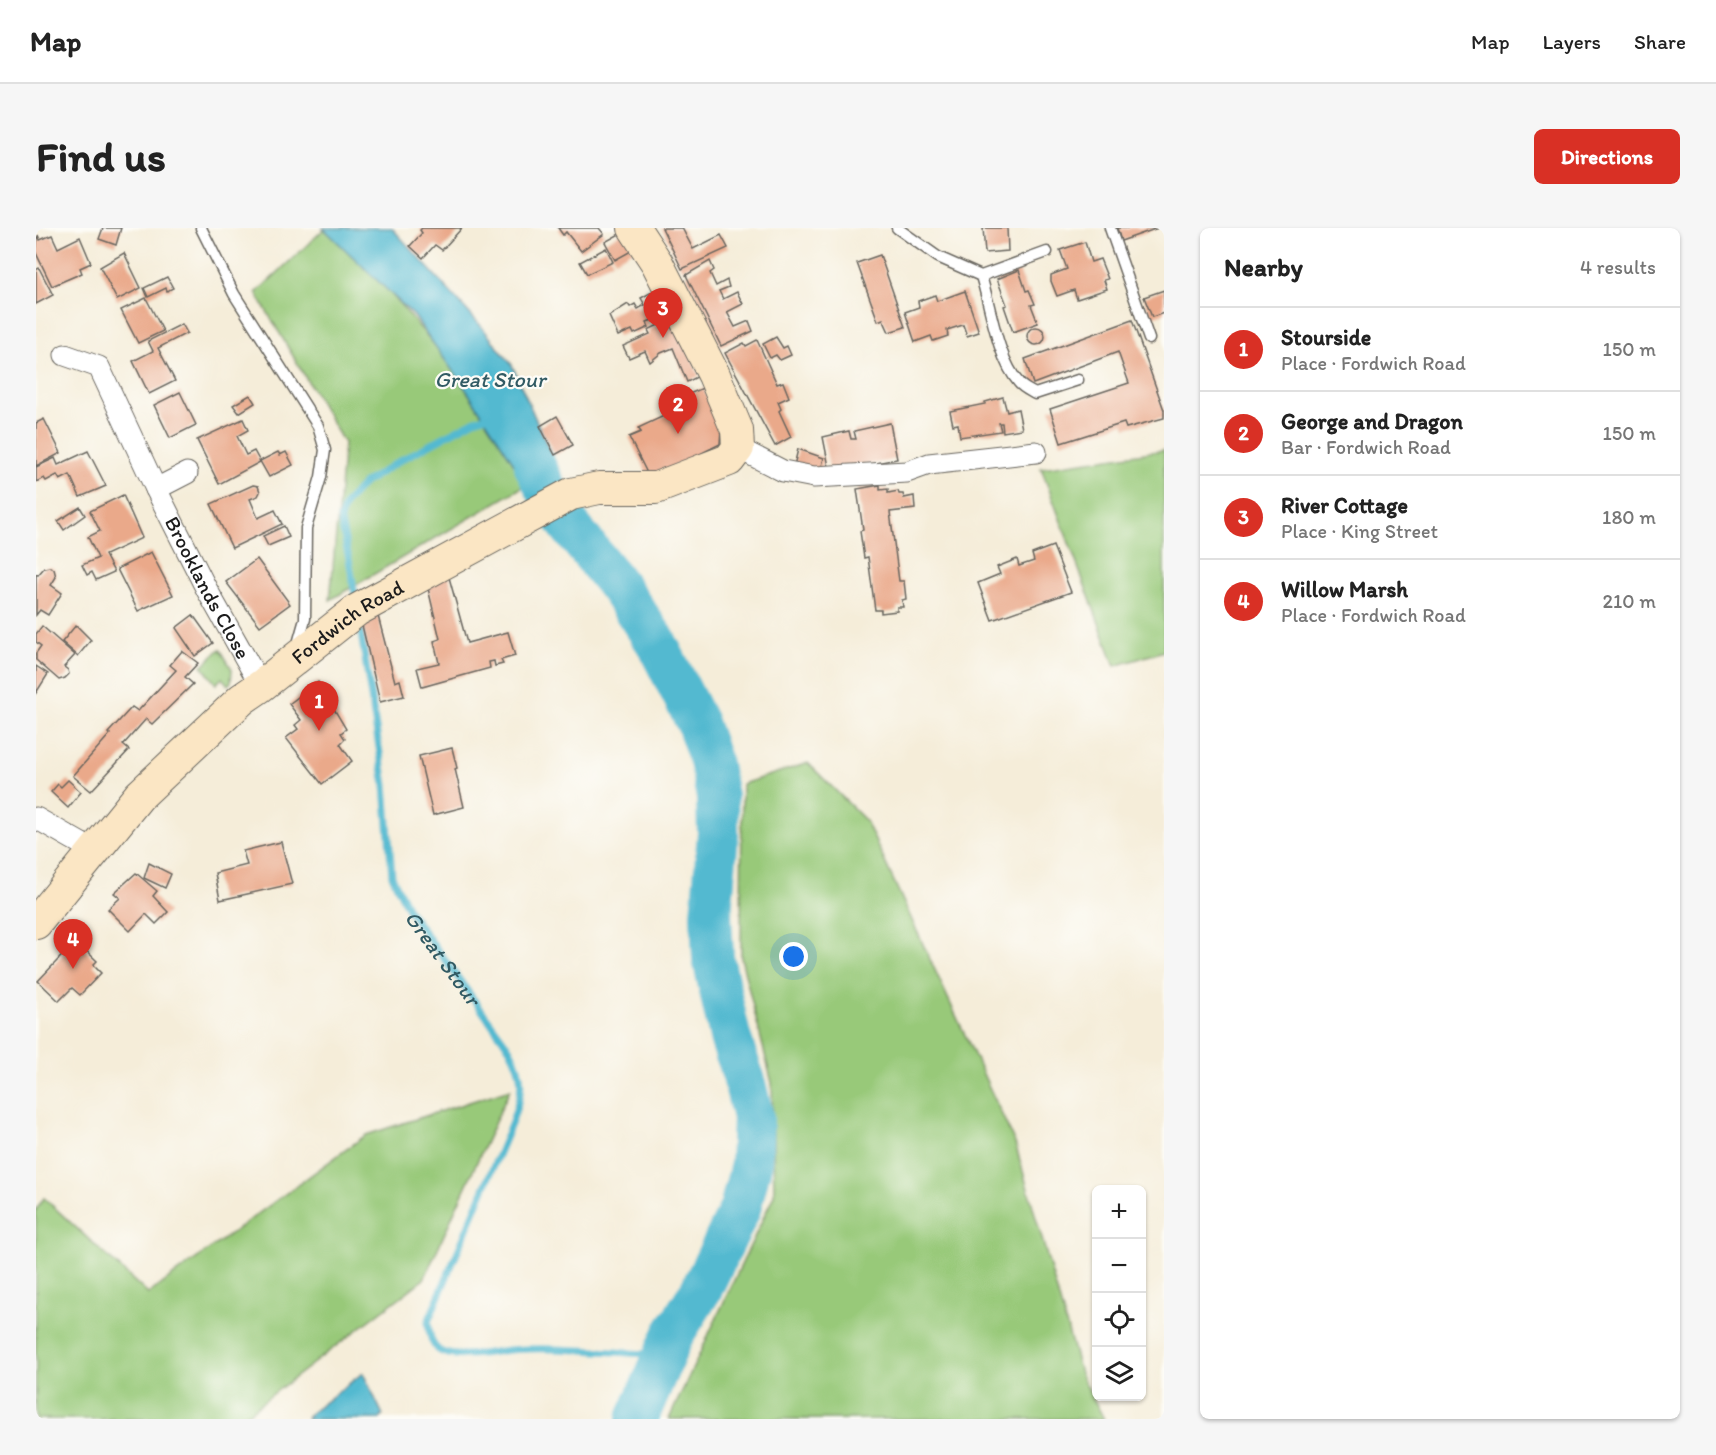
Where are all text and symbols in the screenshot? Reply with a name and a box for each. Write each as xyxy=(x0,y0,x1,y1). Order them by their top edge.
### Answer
text: Map xyxy=(30,24,81,58)
text: Map xyxy=(1471,29,1510,54)
text: Layers xyxy=(1543,29,1601,54)
text: Share xyxy=(1634,29,1686,54)
button: Directions xyxy=(1534,129,1680,184)
text: Find us xyxy=(36,131,166,182)
text: Nearby xyxy=(1224,251,1303,283)
text: 4 results xyxy=(1580,255,1656,279)
pin: 3 xyxy=(644,288,682,338)
text: Stourside xyxy=(1281,324,1371,351)
text: 1 xyxy=(1239,337,1248,361)
text: 150 m xyxy=(1603,337,1656,361)
text: Place · Fordwich Road xyxy=(1281,351,1466,375)
water label: Great Stour xyxy=(434,366,548,393)
pin: 2 xyxy=(658,384,698,434)
text: George and Dragon xyxy=(1281,408,1463,435)
text: 2 xyxy=(1238,421,1249,445)
text: 150 m xyxy=(1603,421,1656,445)
text: Bar · Fordwich Road xyxy=(1281,435,1451,459)
text: River Cottage xyxy=(1281,492,1408,519)
text: 3 xyxy=(1238,505,1249,529)
text: 180 m xyxy=(1602,505,1656,529)
street label: Brooklands Close xyxy=(160,512,256,663)
text: Place · King Street xyxy=(1281,519,1438,543)
street label: Fordwich Road xyxy=(286,574,408,669)
text: Willow Marsh xyxy=(1281,576,1408,603)
text: 4 xyxy=(1237,589,1250,613)
text: 210 m xyxy=(1603,589,1656,613)
text: Place · Fordwich Road xyxy=(1281,603,1466,627)
pin: 1 xyxy=(300,682,338,731)
water label: Great Stour xyxy=(399,905,488,1013)
pin: 4 xyxy=(54,920,93,969)
your location xyxy=(779,942,808,971)
map controls xyxy=(1092,1185,1146,1401)
button: + xyxy=(1092,1185,1146,1239)
button: − xyxy=(1092,1239,1146,1293)
button: locate xyxy=(1092,1293,1146,1347)
button: layers xyxy=(1092,1347,1146,1401)

